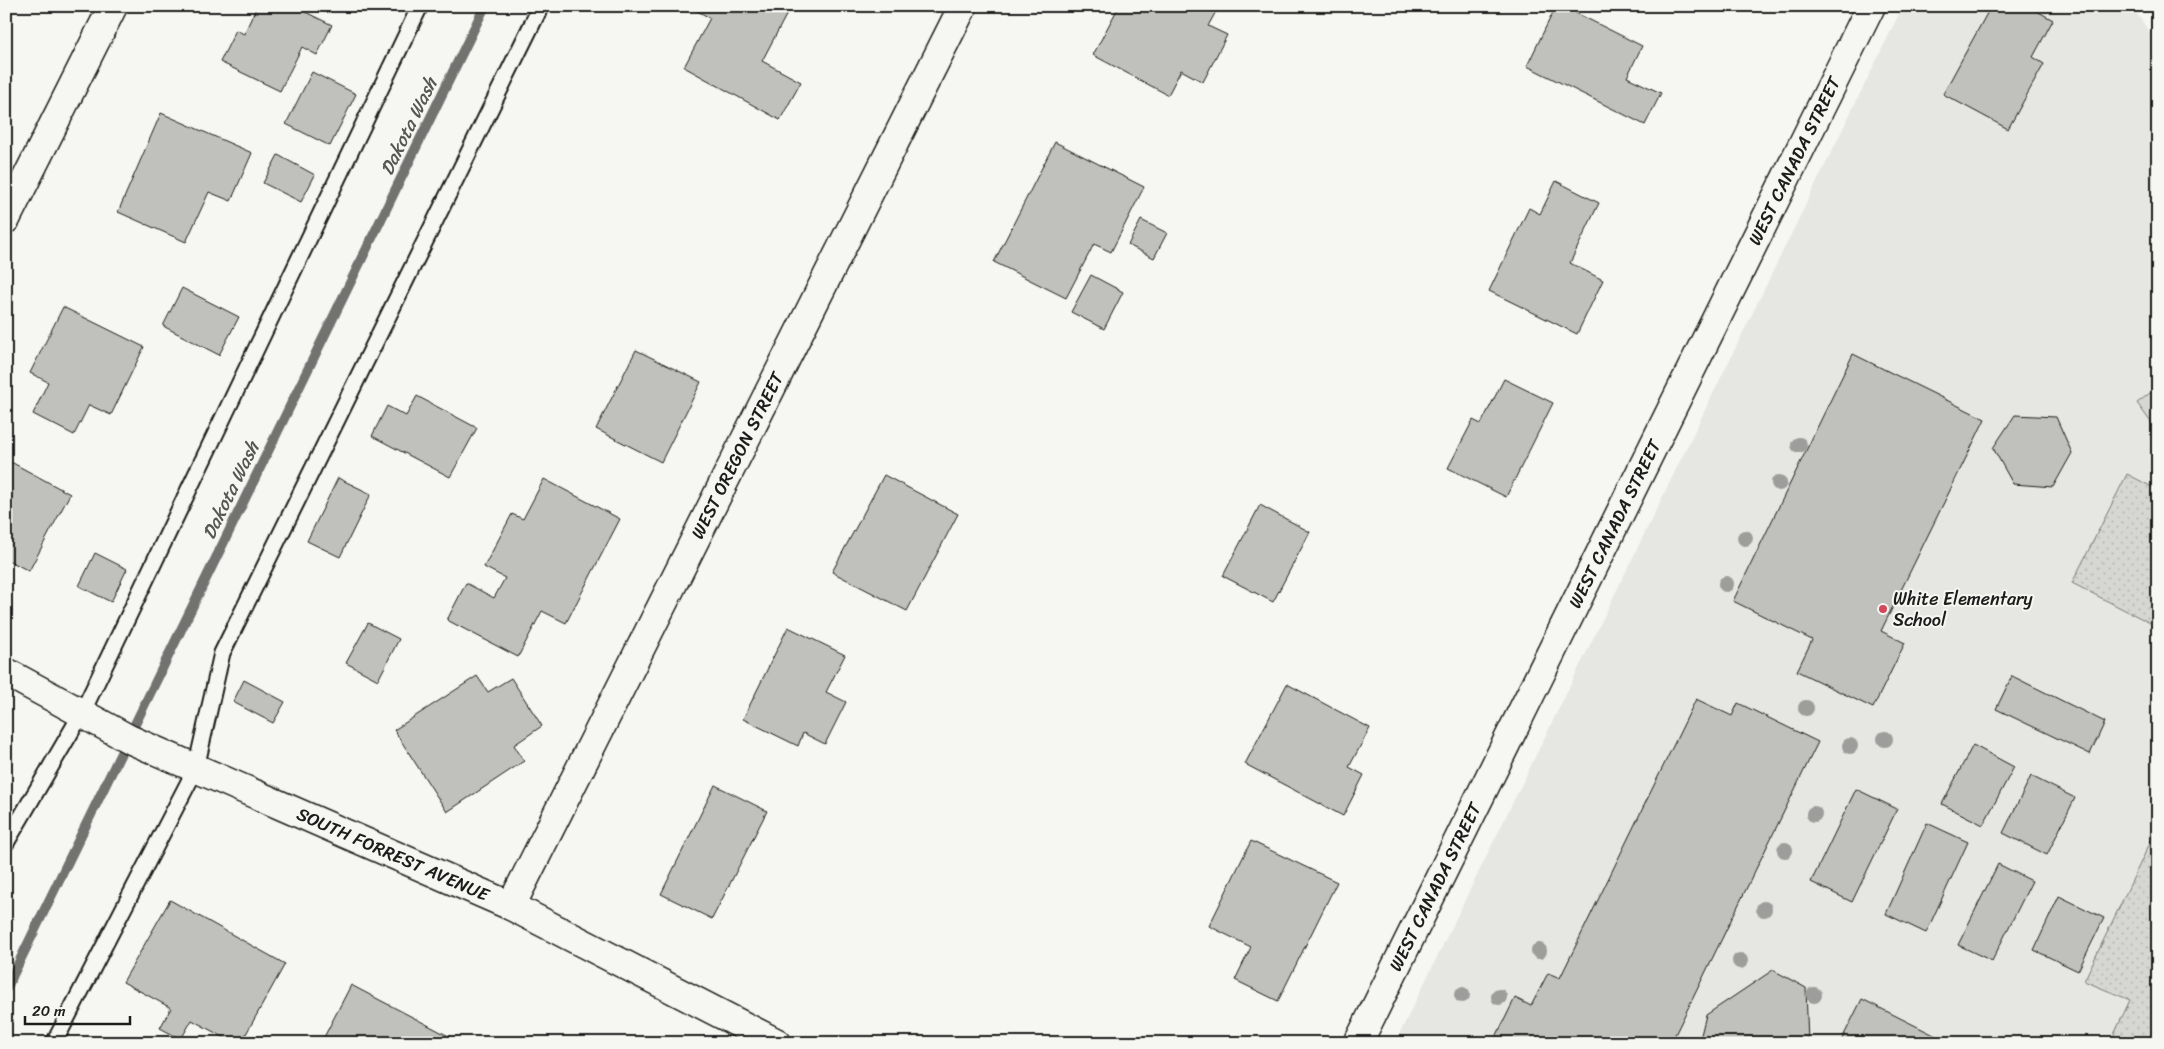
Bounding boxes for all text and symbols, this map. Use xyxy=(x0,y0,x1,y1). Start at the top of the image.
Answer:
water label: Dakota Wash xyxy=(371,70,447,181)
street label: WEST CANADA STREET xyxy=(1739,70,1850,251)
street label: WEST OREGON STREET xyxy=(682,366,793,545)
street label: WEST CANADA STREET xyxy=(1559,433,1671,614)
water label: Dakota Wash xyxy=(193,434,269,545)
place label: White Elementary School xyxy=(1893,583,2033,636)
marker: White Elementary School xyxy=(1877,603,1889,615)
street label: WEST CANADA STREET xyxy=(1380,796,1491,977)
street label: SOUTH FORREST AVENUE xyxy=(291,798,495,911)
scale bar xyxy=(25,994,130,1026)
text: 20 m xyxy=(32,998,66,1024)

